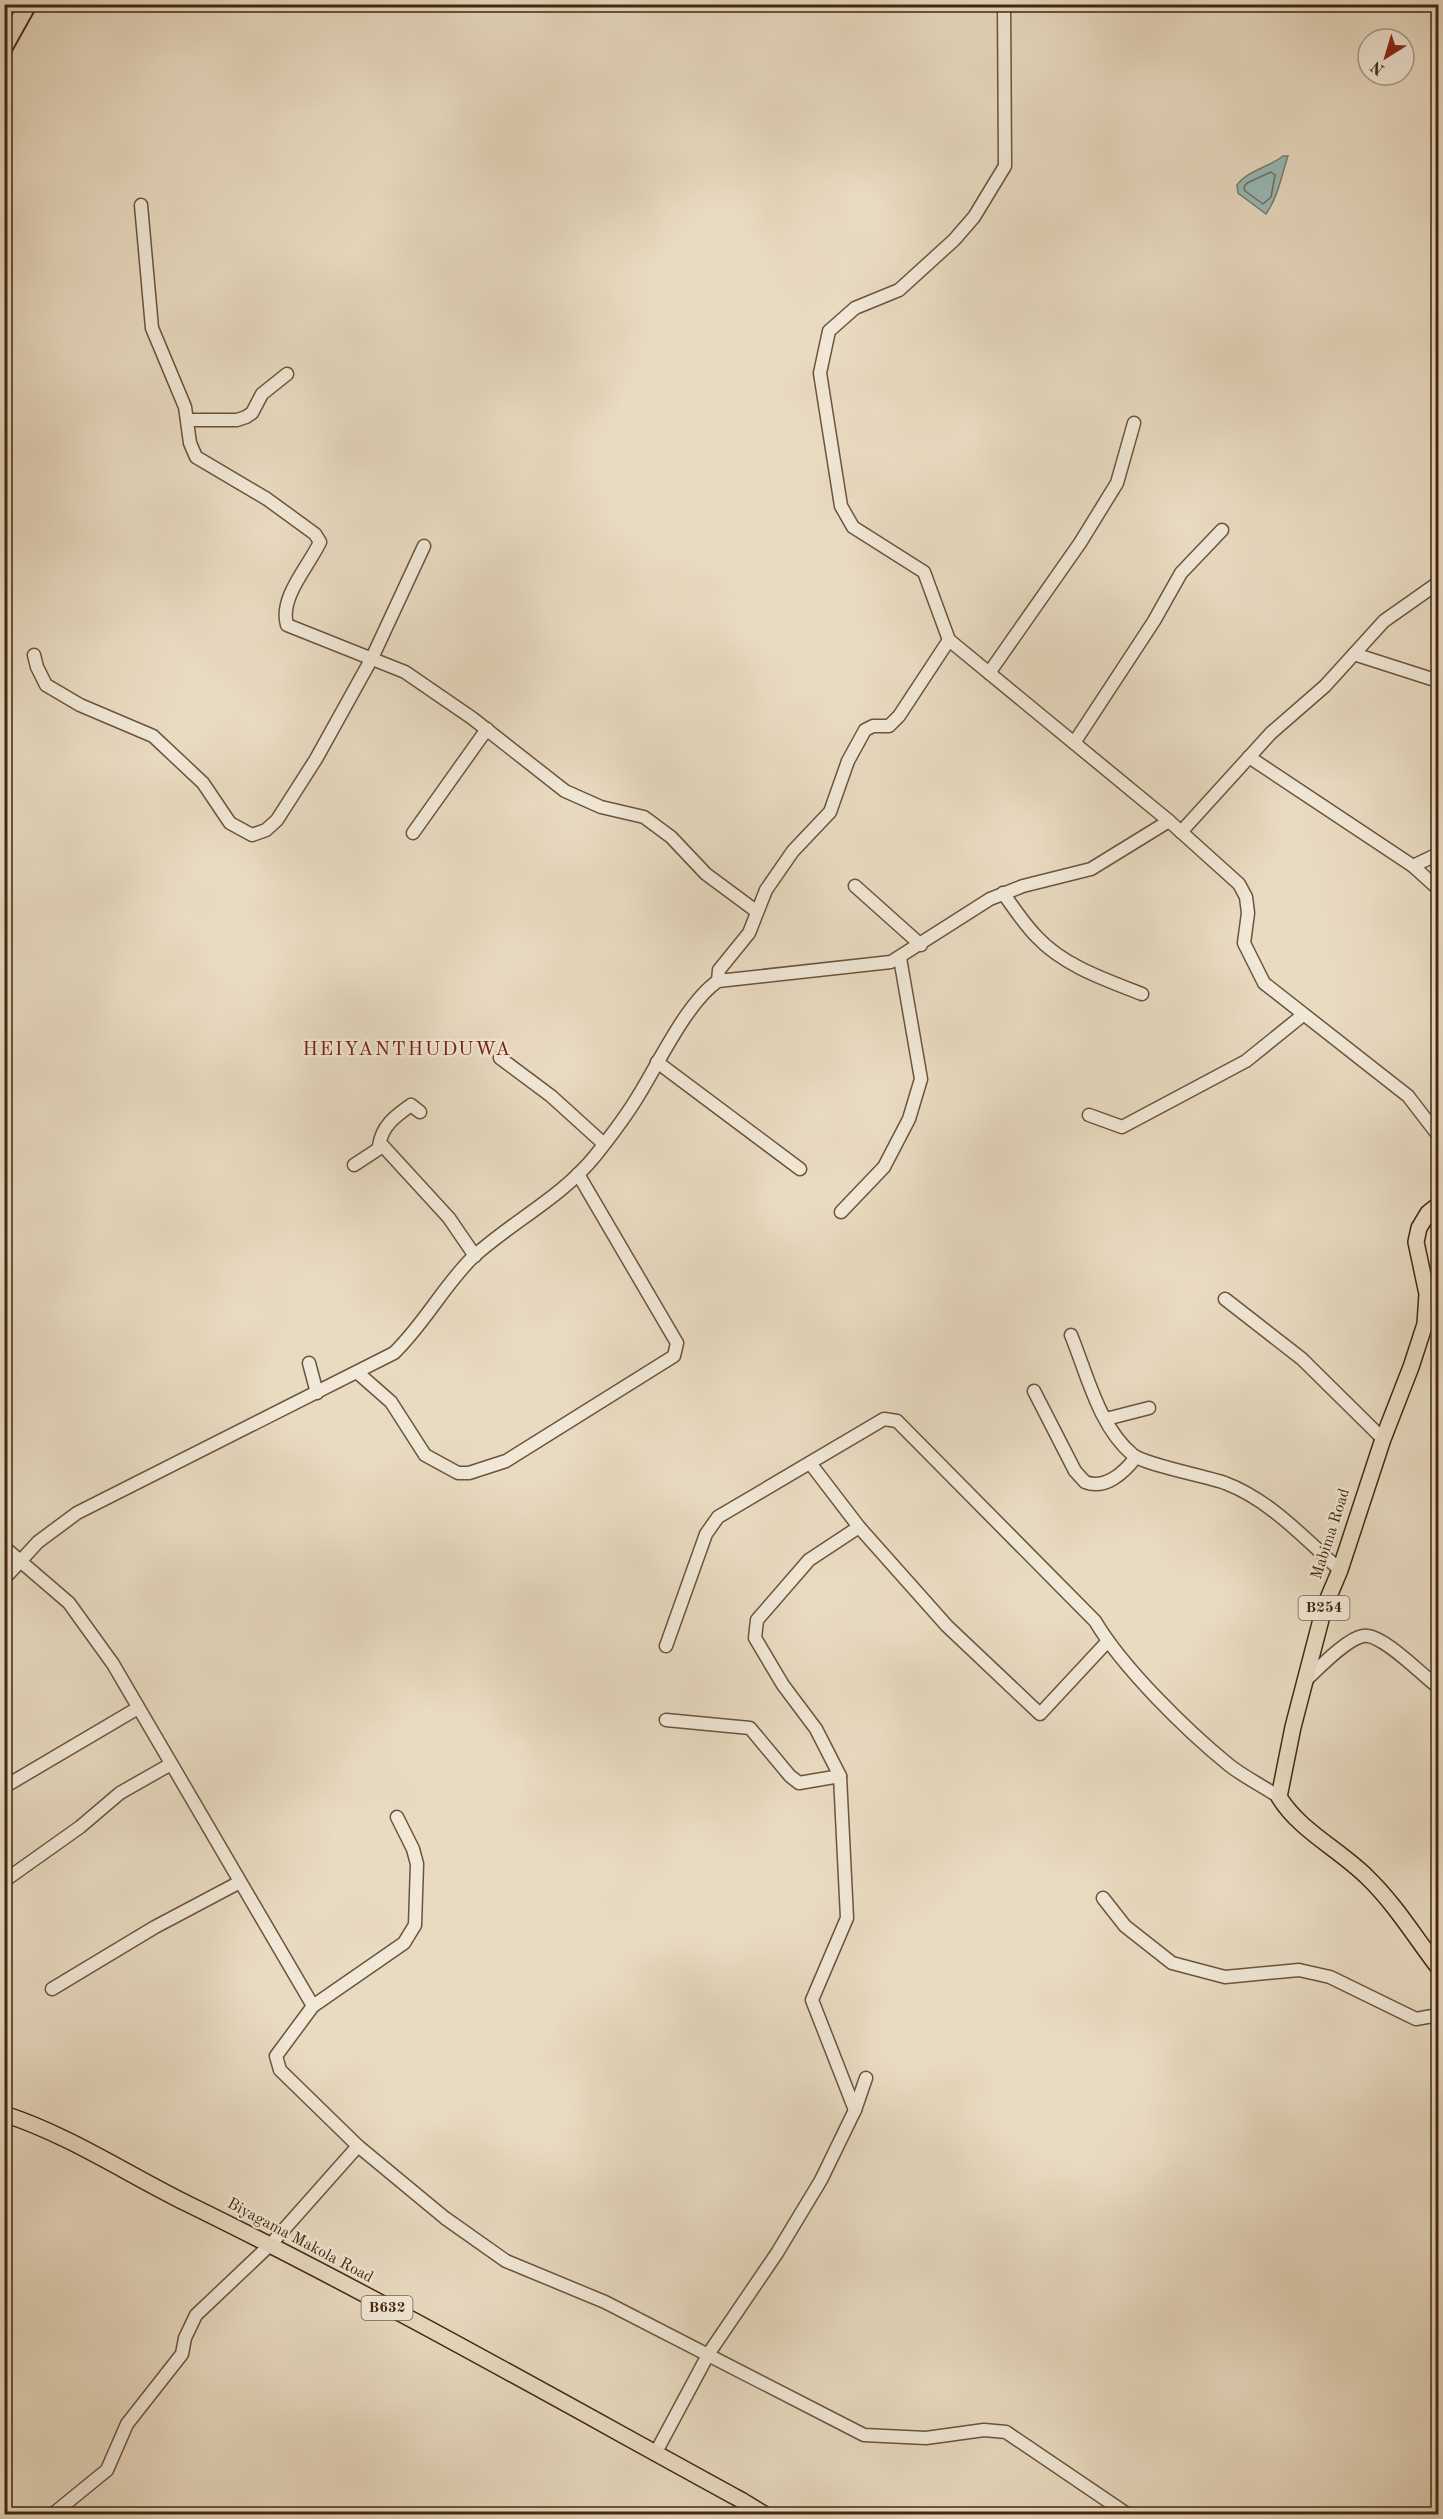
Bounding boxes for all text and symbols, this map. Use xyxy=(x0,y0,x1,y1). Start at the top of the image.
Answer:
north arrow xyxy=(1356,27,1416,87)
text: N xyxy=(1368,57,1388,77)
district label: HEIYANTHUDUWA xyxy=(302,1040,512,1060)
street label: Mabima Road xyxy=(1309,1487,1353,1581)
road number: B254 xyxy=(1298,1596,1350,1620)
street label: Biyagama Makola Road xyxy=(224,2196,376,2286)
road number: B632 xyxy=(362,2296,412,2320)

